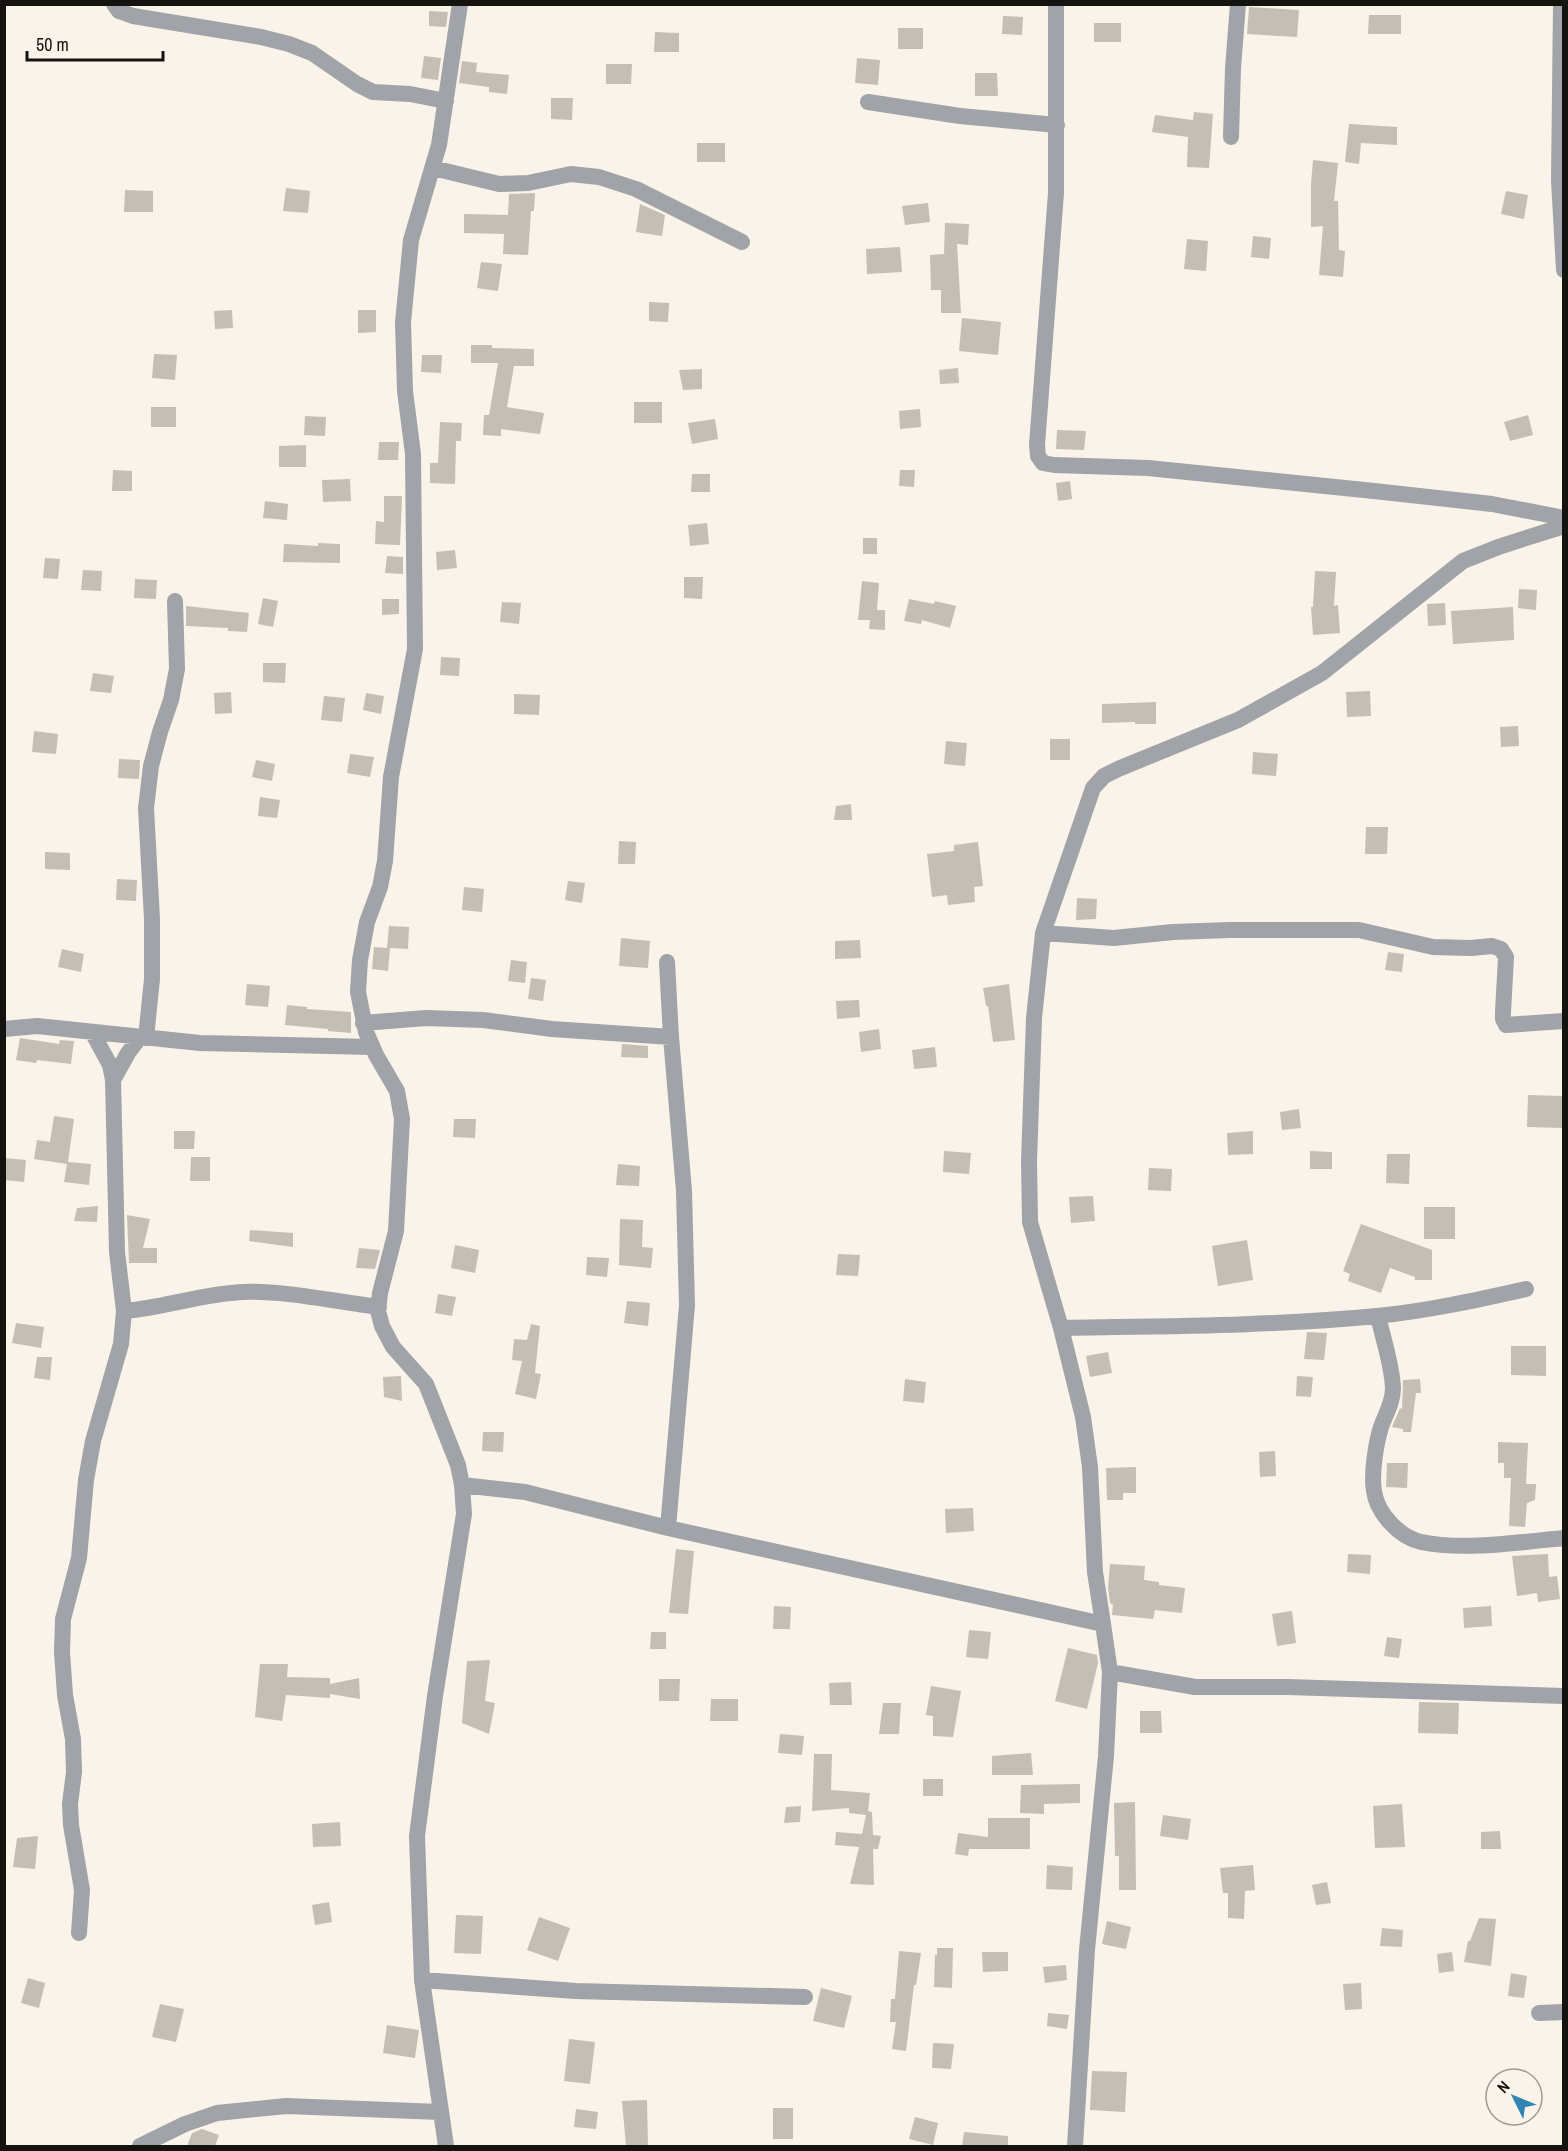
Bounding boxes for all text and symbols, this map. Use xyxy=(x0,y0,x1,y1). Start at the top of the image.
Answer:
scale bar xyxy=(27,24,164,62)
text: 50 m xyxy=(36,32,69,57)
north arrow xyxy=(1484,2067,1544,2127)
text: N xyxy=(1492,2076,1514,2098)

